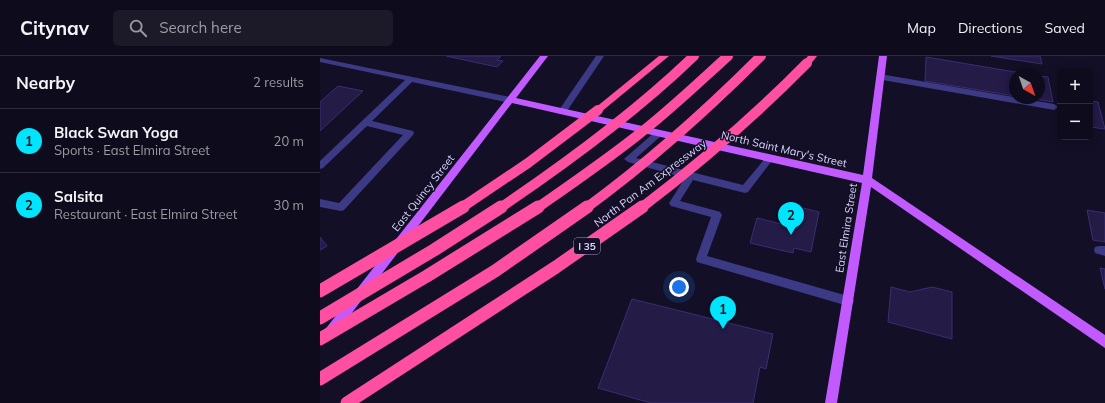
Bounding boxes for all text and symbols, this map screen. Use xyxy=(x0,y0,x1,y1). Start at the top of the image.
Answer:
search box xyxy=(113,10,393,46)
text: Citynav xyxy=(20,16,89,40)
icon: search xyxy=(127,17,149,39)
text: Search here xyxy=(159,18,242,37)
text: Map xyxy=(907,19,936,37)
text: Directions xyxy=(958,19,1023,37)
text: Saved xyxy=(1045,19,1085,37)
north arrow xyxy=(1009,68,1045,104)
map controls xyxy=(1057,68,1093,140)
button: + xyxy=(1057,68,1093,104)
text: Nearby xyxy=(16,72,75,93)
text: 2 results xyxy=(253,74,304,90)
button: − xyxy=(1057,104,1093,140)
text: Black Swan Yoga xyxy=(54,123,178,142)
street label: North Saint Mary's Street xyxy=(720,128,848,170)
text: 1 xyxy=(25,133,33,149)
text: 20 m xyxy=(274,133,304,149)
street label: North Pan Am Expressway xyxy=(591,136,709,230)
text: Sports · East Elmira Street xyxy=(54,142,210,158)
street label: East Quincy Street xyxy=(389,152,457,234)
street label: East Elmira Street xyxy=(832,182,860,274)
text: Salsita xyxy=(54,187,103,206)
text: 2 xyxy=(25,197,33,213)
text: 30 m xyxy=(274,197,304,213)
pin: 2 xyxy=(778,202,804,235)
text: Restaurant · East Elmira Street xyxy=(54,206,237,222)
road number: I 35 xyxy=(574,238,600,254)
your location xyxy=(669,277,689,297)
pin: 1 xyxy=(710,296,736,329)

